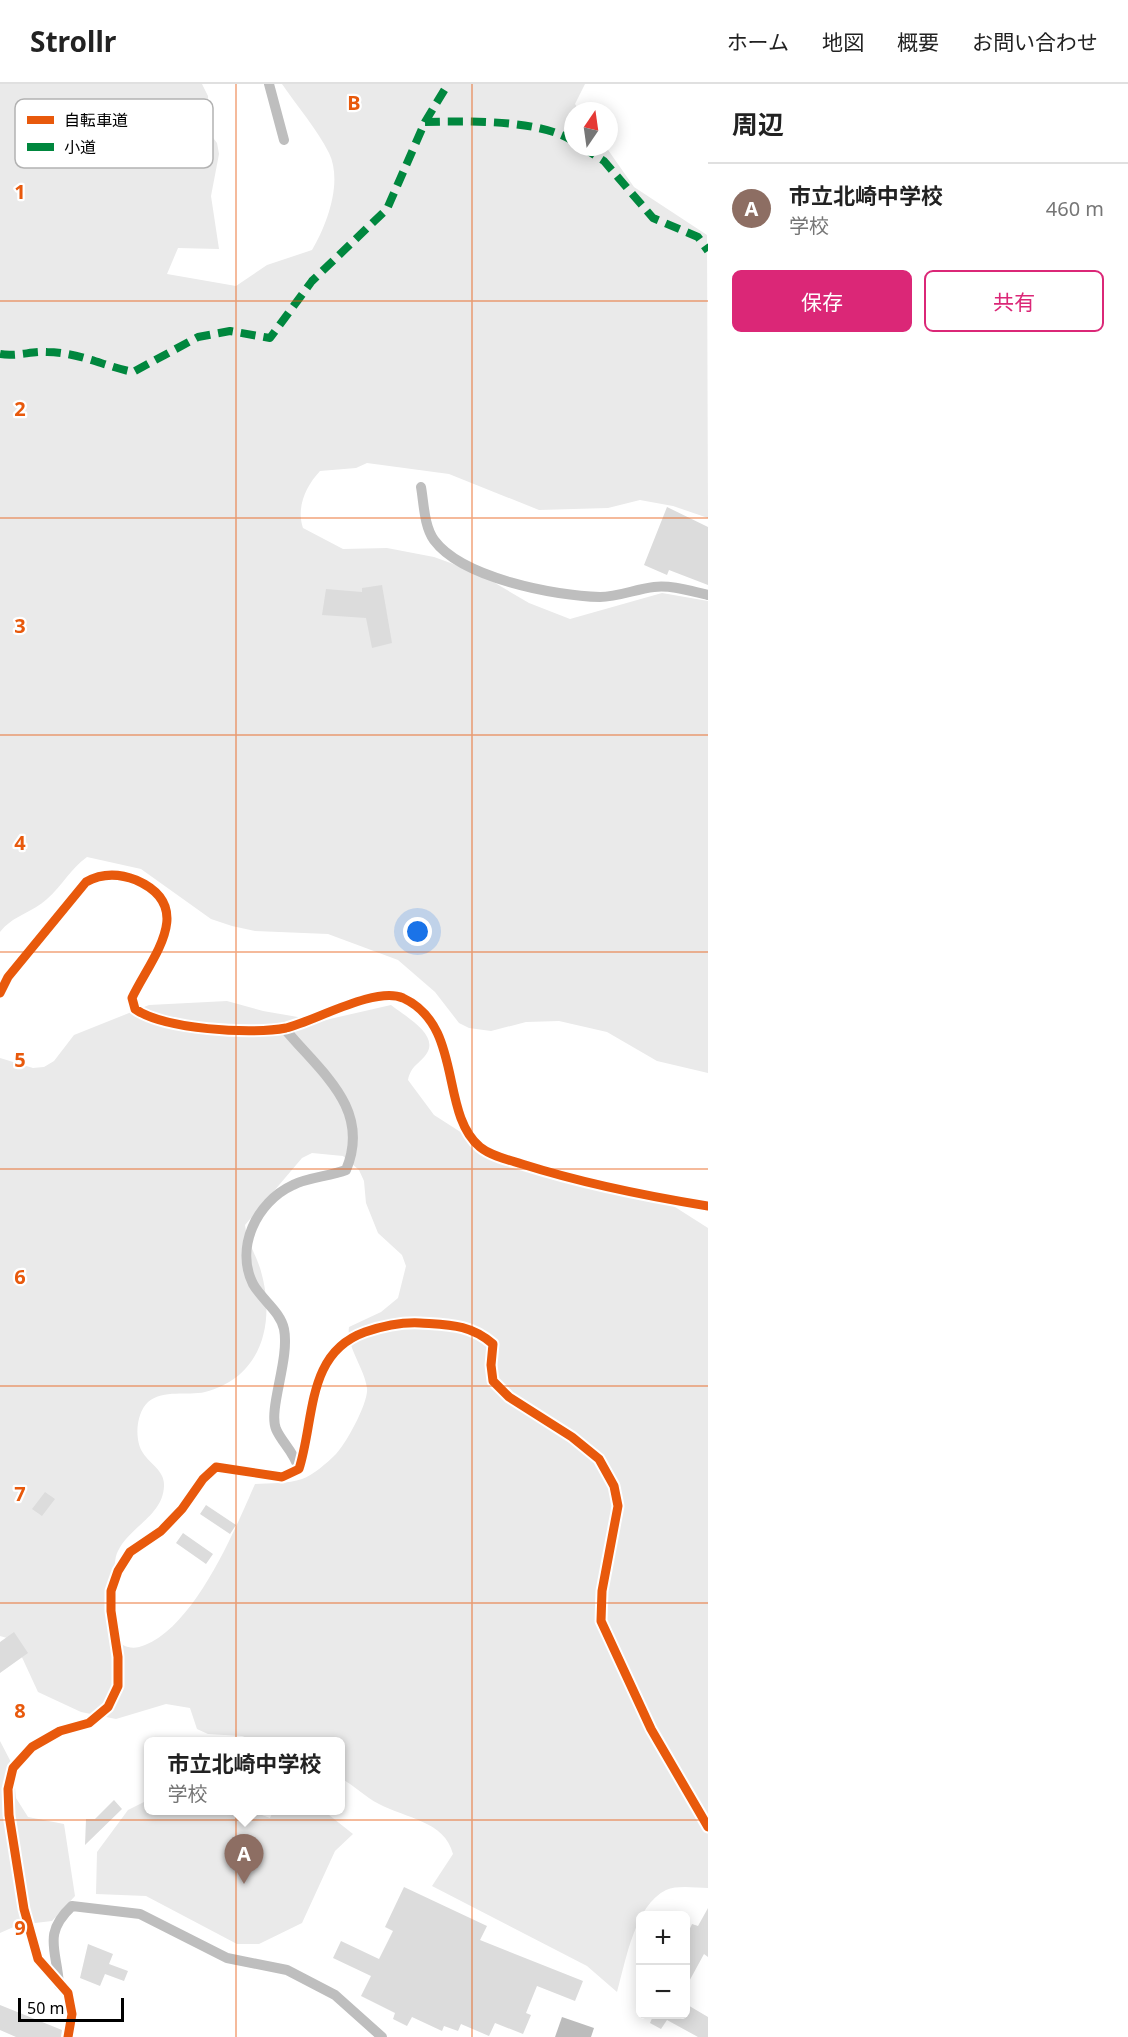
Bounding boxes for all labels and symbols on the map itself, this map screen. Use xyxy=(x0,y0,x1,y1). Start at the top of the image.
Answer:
text: B xyxy=(347,89,361,116)
legend xyxy=(15,99,213,168)
north arrow xyxy=(564,102,618,156)
text: 自転車道 xyxy=(64,109,128,131)
text: 小道 xyxy=(64,136,96,158)
text: 1 xyxy=(14,178,26,205)
text: 2 xyxy=(14,395,26,422)
text: 3 xyxy=(14,612,26,639)
text: 4 xyxy=(14,829,26,856)
your location xyxy=(403,917,432,946)
text: 5 xyxy=(14,1046,26,1073)
text: 6 xyxy=(14,1263,26,1290)
text: 7 xyxy=(14,1480,26,1507)
text: 8 xyxy=(14,1697,26,1724)
pin: A xyxy=(224,1834,264,1884)
text: 9 xyxy=(14,1914,26,1941)
scale bar xyxy=(18,1995,124,2022)

